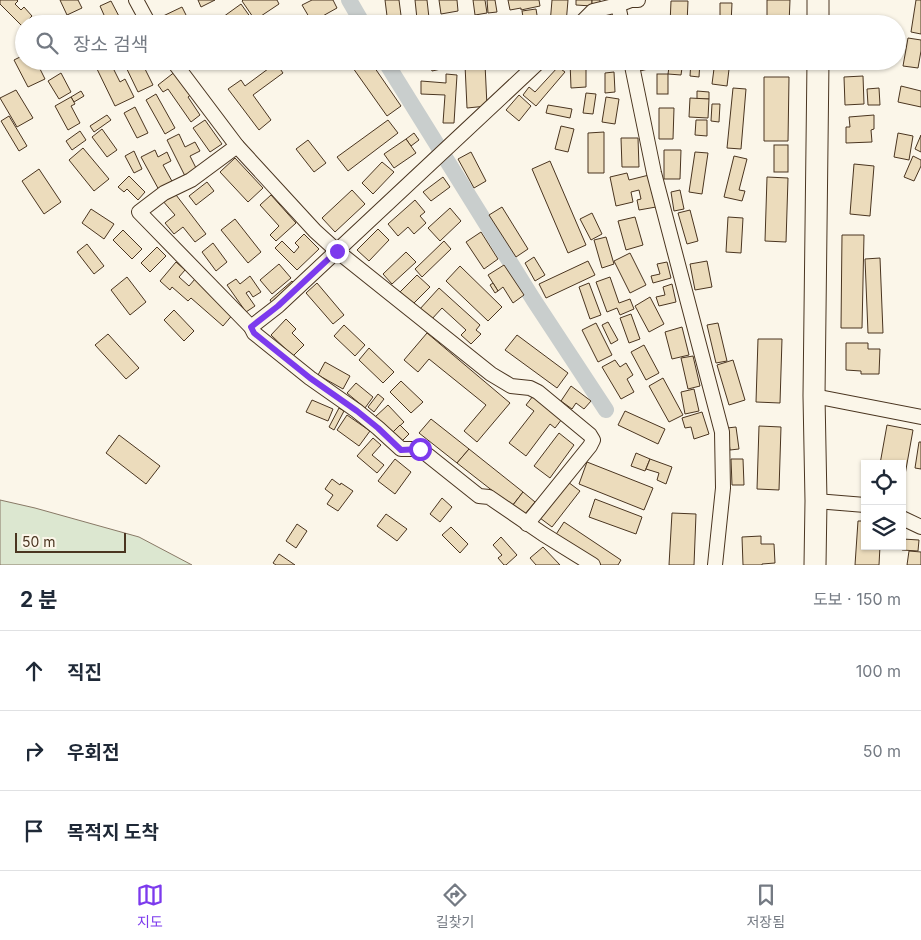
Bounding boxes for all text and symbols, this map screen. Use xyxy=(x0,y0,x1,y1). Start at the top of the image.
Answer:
search box xyxy=(15,15,906,70)
icon: search xyxy=(33,29,61,57)
text: 장소 검색 xyxy=(73,33,148,56)
route end xyxy=(326,240,349,263)
route start xyxy=(409,438,432,461)
map controls xyxy=(861,460,906,550)
button: locate xyxy=(861,460,906,505)
button: layers xyxy=(861,505,906,550)
scale bar xyxy=(15,530,126,553)
text: 50 m xyxy=(22,533,56,550)
text: 2 분 xyxy=(20,587,58,612)
text: 도보 · 150 m xyxy=(813,589,901,609)
icon: ahead xyxy=(20,657,48,685)
text: 직진 xyxy=(67,661,102,684)
text: 100 m xyxy=(856,661,901,681)
icon: right xyxy=(20,737,48,765)
text: 우회전 xyxy=(67,741,119,764)
text: 50 m xyxy=(863,741,901,761)
icon: arrive xyxy=(20,817,48,845)
text: 목적지 도착 xyxy=(67,821,159,844)
tab: 지도 xyxy=(136,881,164,931)
tab: 길찾기 xyxy=(436,881,475,931)
tab: 저장됨 xyxy=(746,881,785,931)

